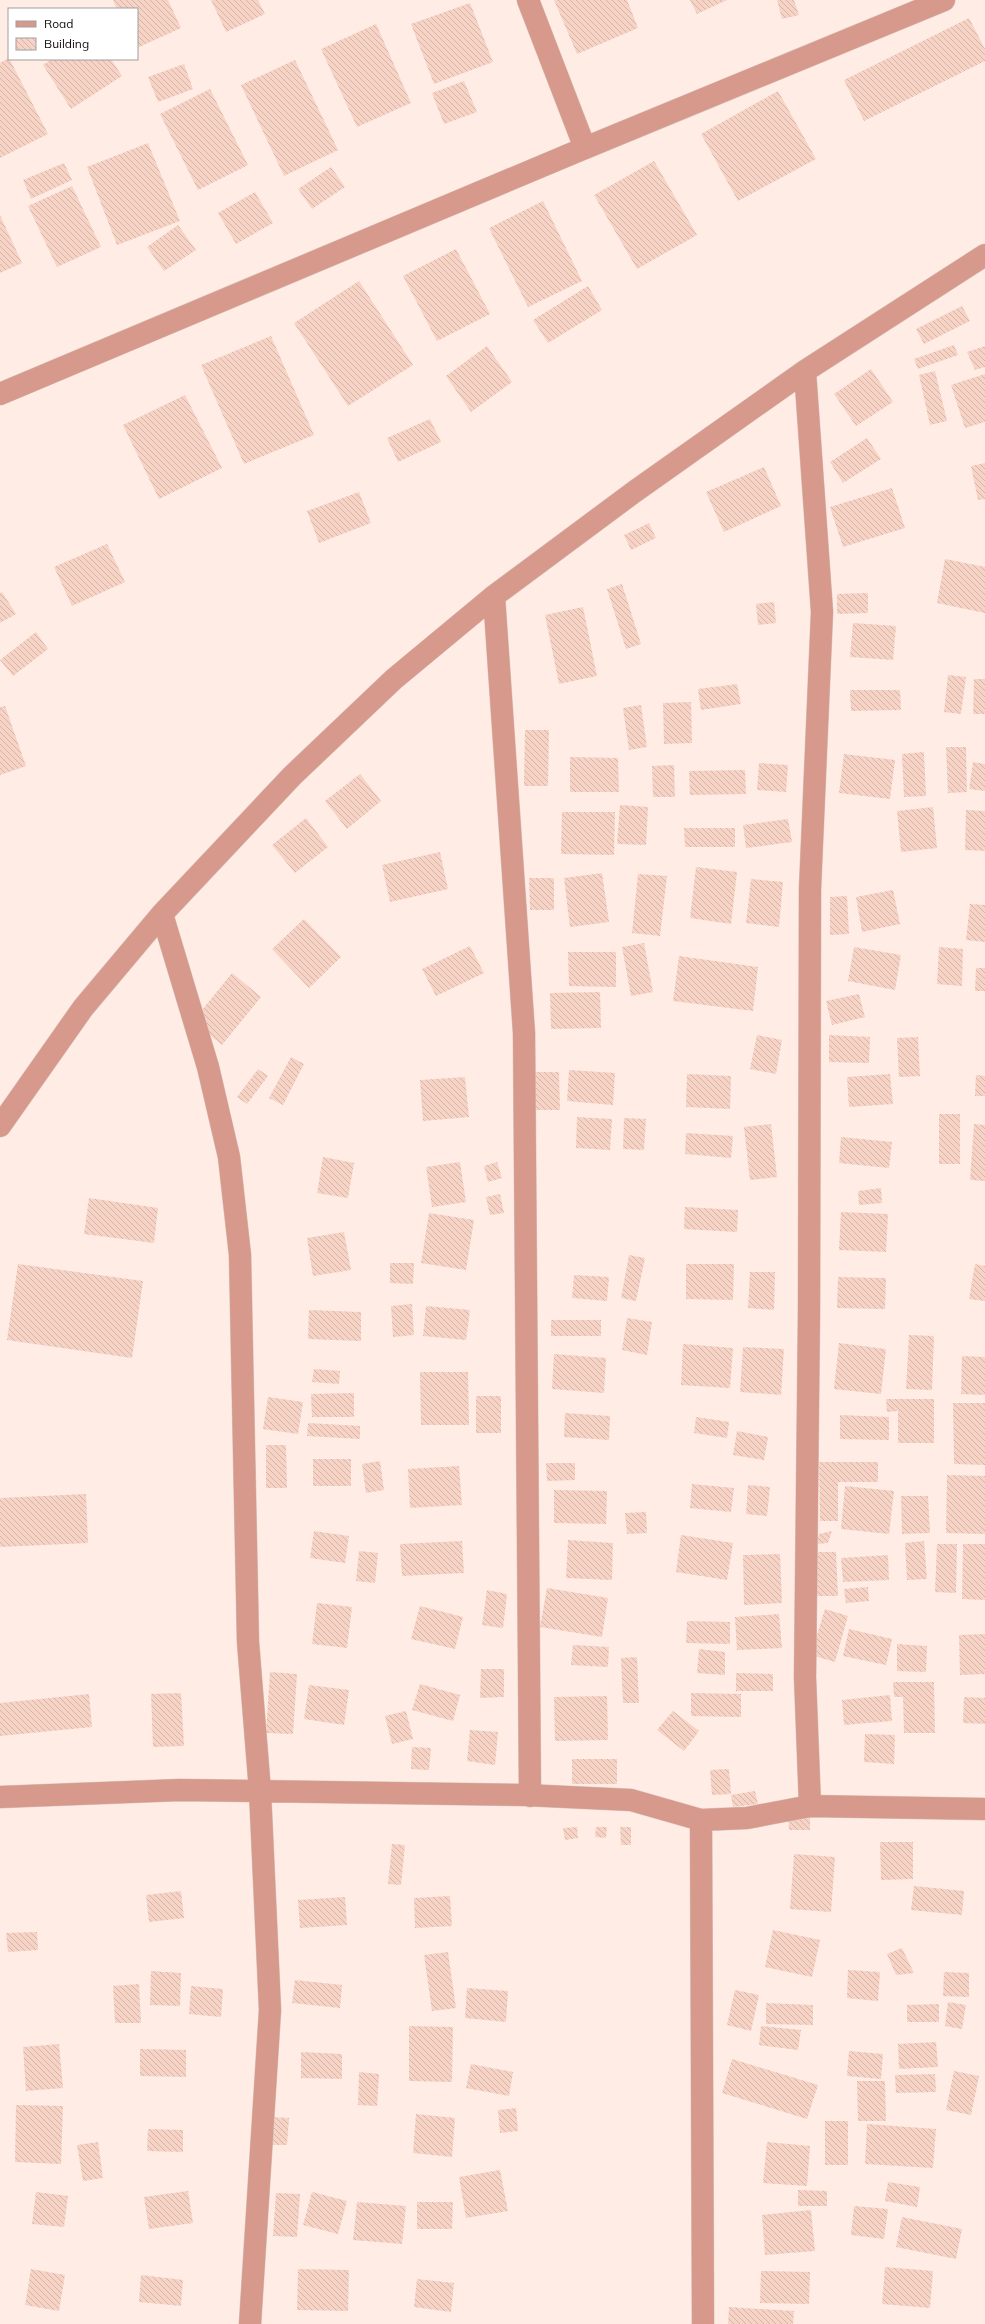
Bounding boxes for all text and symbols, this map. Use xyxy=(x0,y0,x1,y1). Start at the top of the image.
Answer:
legend xyxy=(8,8,138,60)
text: Road xyxy=(44,16,73,31)
text: Building xyxy=(44,36,89,51)

